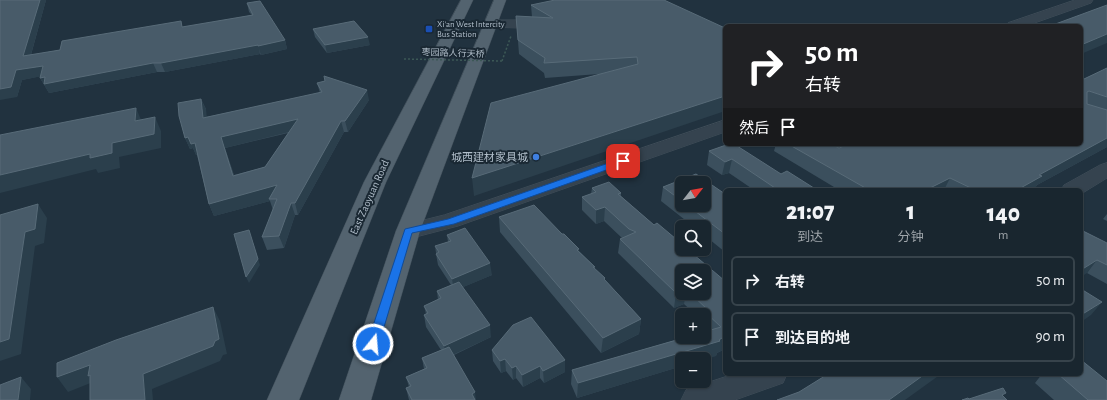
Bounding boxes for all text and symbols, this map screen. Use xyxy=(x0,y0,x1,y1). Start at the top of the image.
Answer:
place label: Xi'an West Intercity Bus Station xyxy=(437,20,505,39)
marker: Xi'an West Intercity Bus Station xyxy=(424,24,434,34)
text: 50 m xyxy=(805,39,859,67)
icon: right xyxy=(739,40,791,92)
street label: 枣园路人行天桥 xyxy=(421,47,486,59)
text: 右转 xyxy=(805,77,841,95)
icon: arrive xyxy=(777,116,799,138)
text: 然后 xyxy=(739,121,769,136)
pin xyxy=(606,144,640,178)
icon: arrive xyxy=(612,150,634,172)
place label: 城西建材家具城 xyxy=(451,151,528,163)
marker: 城西建材家具城 xyxy=(531,152,541,162)
street label: East Zaoyuan Road xyxy=(348,158,391,236)
north arrow xyxy=(675,176,711,212)
map controls xyxy=(675,176,711,388)
text: 21:07 xyxy=(786,200,835,224)
text: 1 xyxy=(906,200,915,224)
text: 140 xyxy=(986,202,1020,226)
button: search xyxy=(675,220,711,256)
text: m xyxy=(998,229,1008,242)
text: 到达 xyxy=(797,231,823,244)
text: 分钟 xyxy=(898,231,924,244)
button: layers xyxy=(675,264,711,300)
icon: right xyxy=(741,270,763,292)
text: 50 m xyxy=(1036,273,1065,288)
text: 右转 xyxy=(775,275,805,290)
button: + xyxy=(675,308,711,344)
position arrow xyxy=(352,323,394,365)
icon: arrive xyxy=(741,326,763,348)
text: 90 m xyxy=(1036,329,1065,344)
text: 到达目的地 xyxy=(775,331,850,346)
button: − xyxy=(675,352,711,388)

